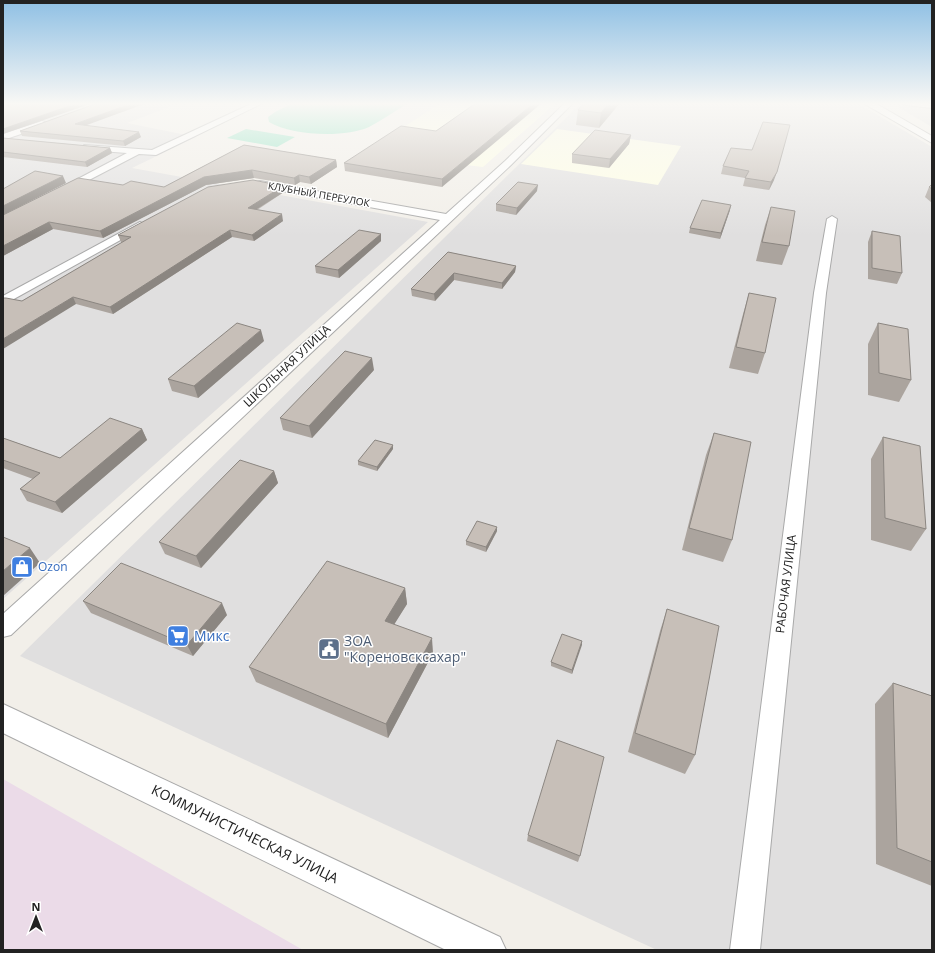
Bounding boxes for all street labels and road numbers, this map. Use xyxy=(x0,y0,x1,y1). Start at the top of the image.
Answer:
street label: КЛУБНЫЙ ПЕРЕУЛОК xyxy=(267,178,372,210)
street label: ШКОЛЬНАЯ УЛИЦА xyxy=(239,320,334,411)
street label: РАБОЧАЯ УЛИЦА xyxy=(771,533,800,634)
street label: КОММУНИСТИЧЕСКАЯ УЛИЦА xyxy=(149,780,342,887)

